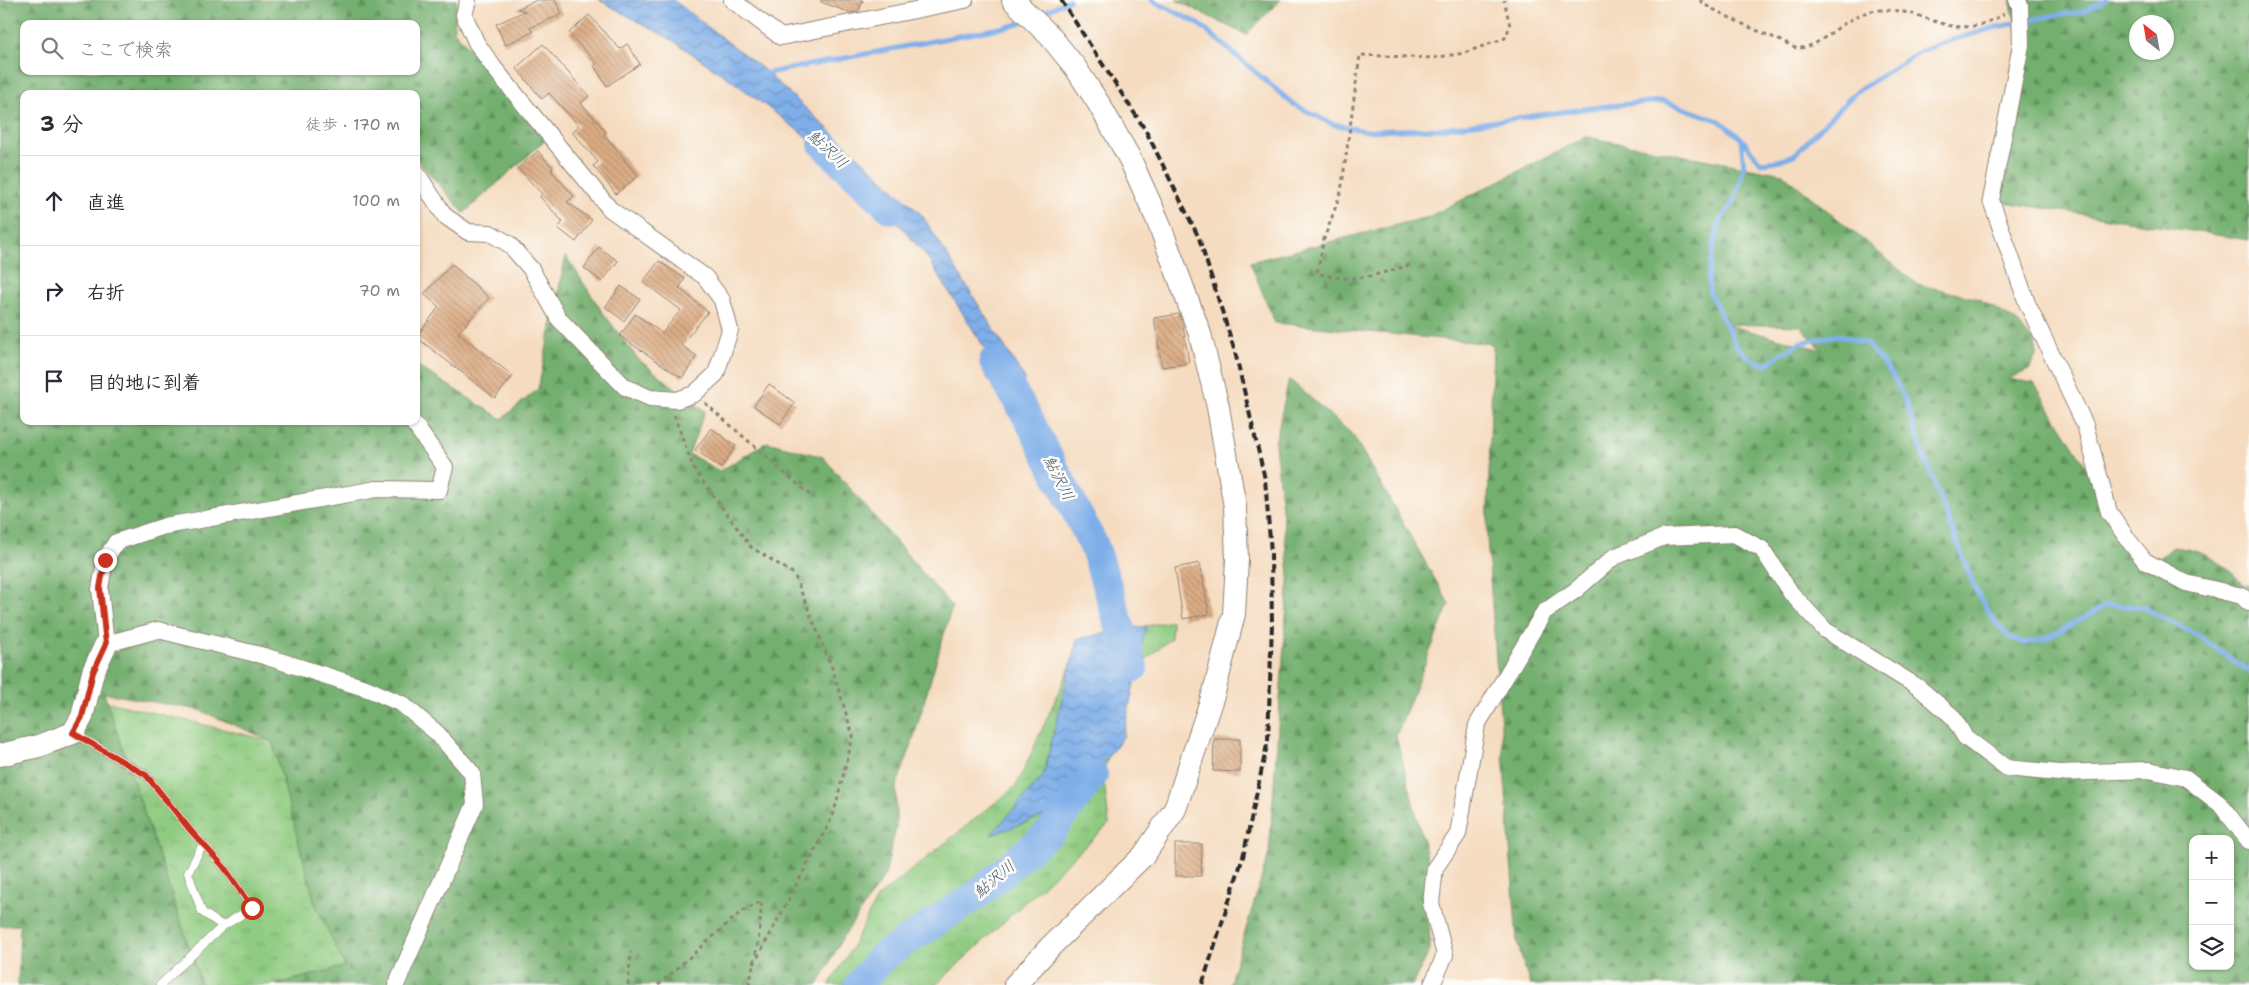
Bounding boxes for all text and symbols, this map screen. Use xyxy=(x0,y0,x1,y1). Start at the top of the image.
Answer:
north arrow xyxy=(2129,15,2174,60)
search box xyxy=(20,20,420,75)
icon: search xyxy=(38,34,66,62)
text: ここで検索 xyxy=(78,37,173,62)
text: 3 分 xyxy=(40,110,83,138)
text: 徒歩 · 170 m xyxy=(305,114,400,135)
water label: 鮎沢川 xyxy=(803,125,853,173)
icon: ahead xyxy=(40,187,68,215)
text: 直進 xyxy=(87,190,125,215)
text: 100 m xyxy=(352,190,400,211)
icon: right xyxy=(40,277,68,305)
text: 右折 xyxy=(87,280,125,305)
text: 70 m xyxy=(359,280,400,301)
icon: arrive xyxy=(40,367,68,395)
text: 目的地に到着 xyxy=(87,370,201,395)
water label: 鮎沢川 xyxy=(1039,452,1079,504)
route end xyxy=(94,549,117,572)
map controls xyxy=(2189,835,2234,970)
button: + xyxy=(2189,835,2234,880)
water label: 鮎沢川 xyxy=(969,856,1019,902)
button: − xyxy=(2189,880,2234,925)
route start xyxy=(241,897,264,920)
button: layers xyxy=(2189,925,2234,970)

